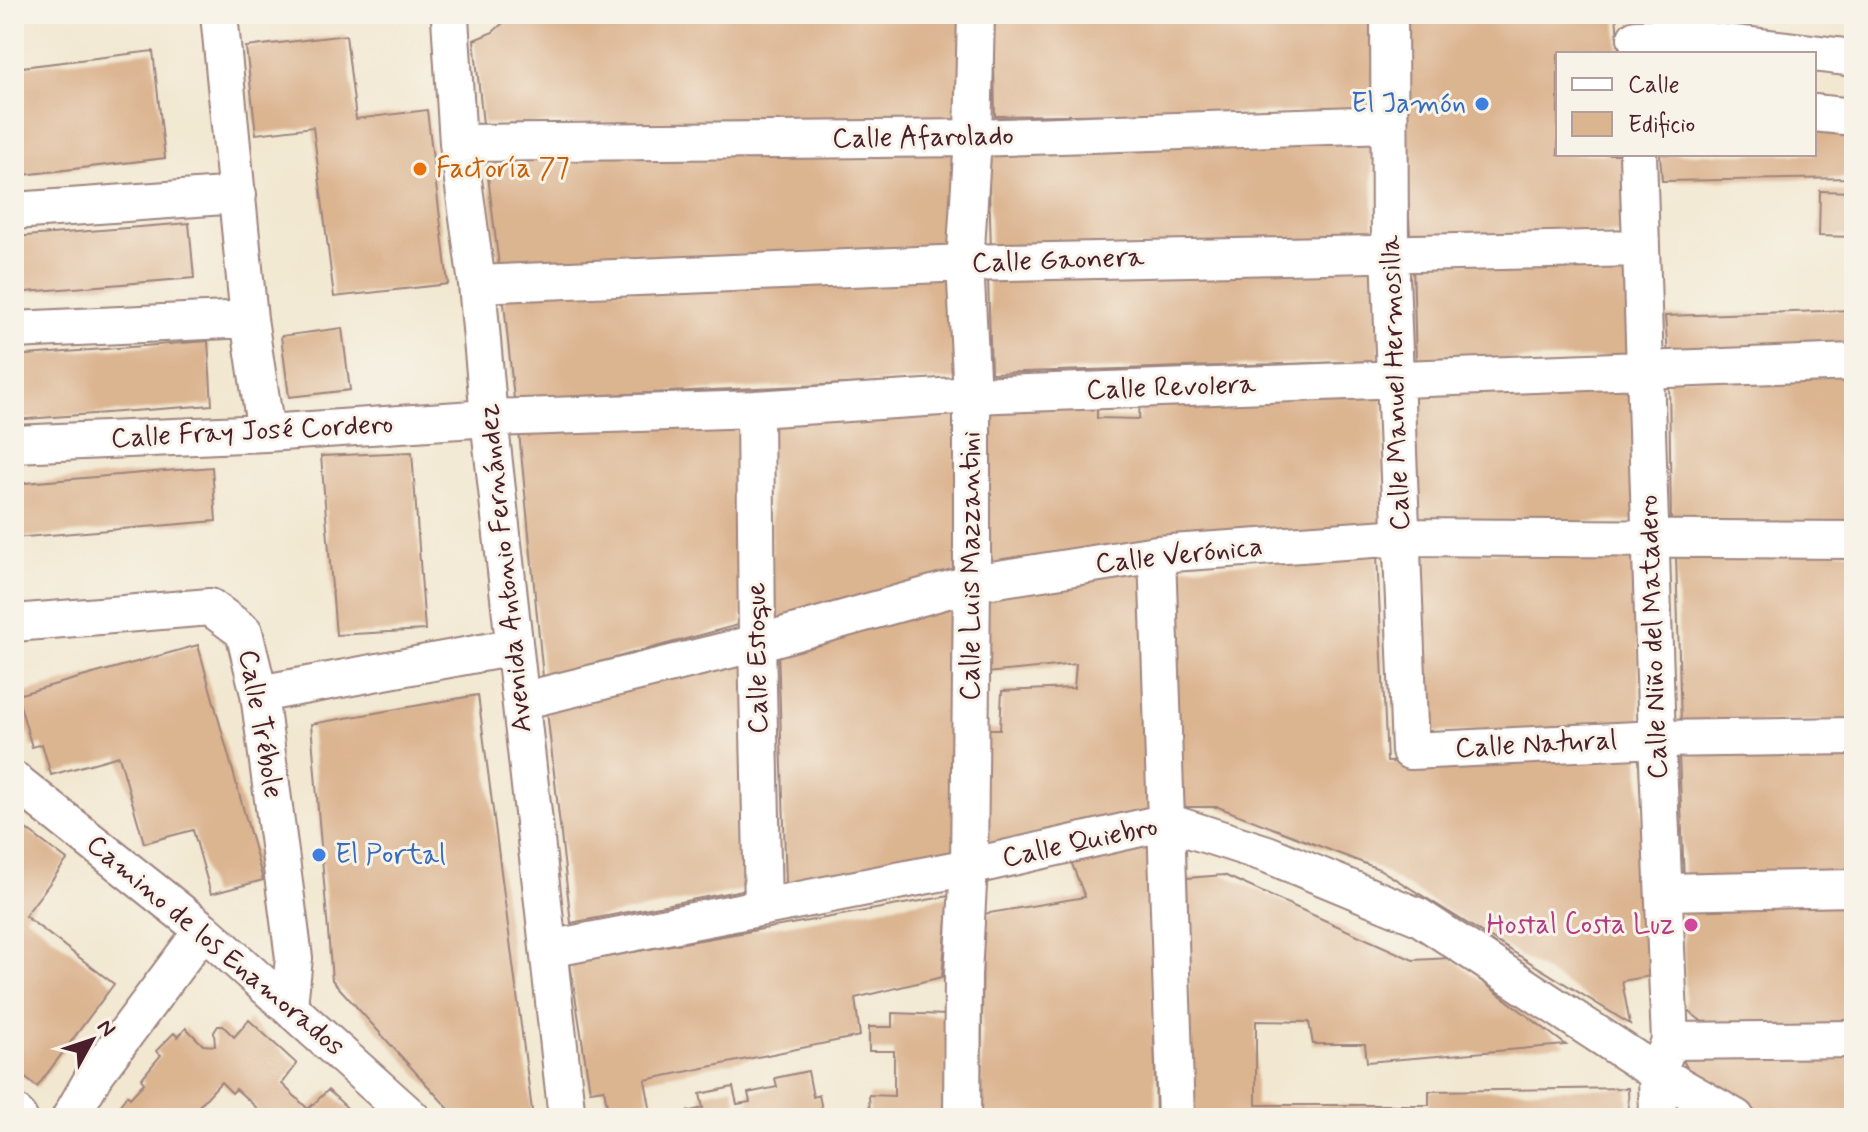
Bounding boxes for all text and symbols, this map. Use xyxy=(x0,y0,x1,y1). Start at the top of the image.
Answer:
legend xyxy=(1556,52,1816,156)
text: Calle xyxy=(1628,70,1680,101)
place label: El Jamón xyxy=(1351,86,1466,123)
marker: El Jamón xyxy=(1473,95,1491,113)
text: Edificio xyxy=(1628,110,1695,141)
street label: Calle Afarolado xyxy=(832,118,1014,158)
place label: Factoría 77 xyxy=(436,151,570,188)
marker: Factoría 77 xyxy=(411,160,429,178)
street label: Calle Manuel Hermosilla xyxy=(1372,234,1420,531)
street label: Calle Gaonera xyxy=(971,239,1145,282)
street label: Calle Revolera xyxy=(1086,367,1257,409)
street label: Avenida Antonio Fernández xyxy=(470,402,542,734)
street label: Calle Fray José Cordero xyxy=(110,406,394,458)
street label: Calle Luis Mazzantini xyxy=(953,431,990,701)
street label: Calle Niño del Matadero xyxy=(1631,494,1677,780)
street label: Calle Verónica xyxy=(1094,529,1264,583)
street label: Calle Estoque xyxy=(738,582,778,734)
street label: Calle Trébole xyxy=(229,647,291,801)
street label: Calle Natural xyxy=(1454,722,1618,768)
street label: Calle Quiebro xyxy=(999,808,1161,878)
street label: Camino de los Enamorados xyxy=(78,827,352,1065)
place label: El Portal xyxy=(335,837,446,874)
marker: El Portal xyxy=(310,846,328,864)
place label: Hostal Costa Luz xyxy=(1486,907,1675,944)
marker: Hostal Costa Luz xyxy=(1682,916,1700,934)
north arrow xyxy=(52,1000,132,1080)
text: N xyxy=(90,1014,121,1043)

